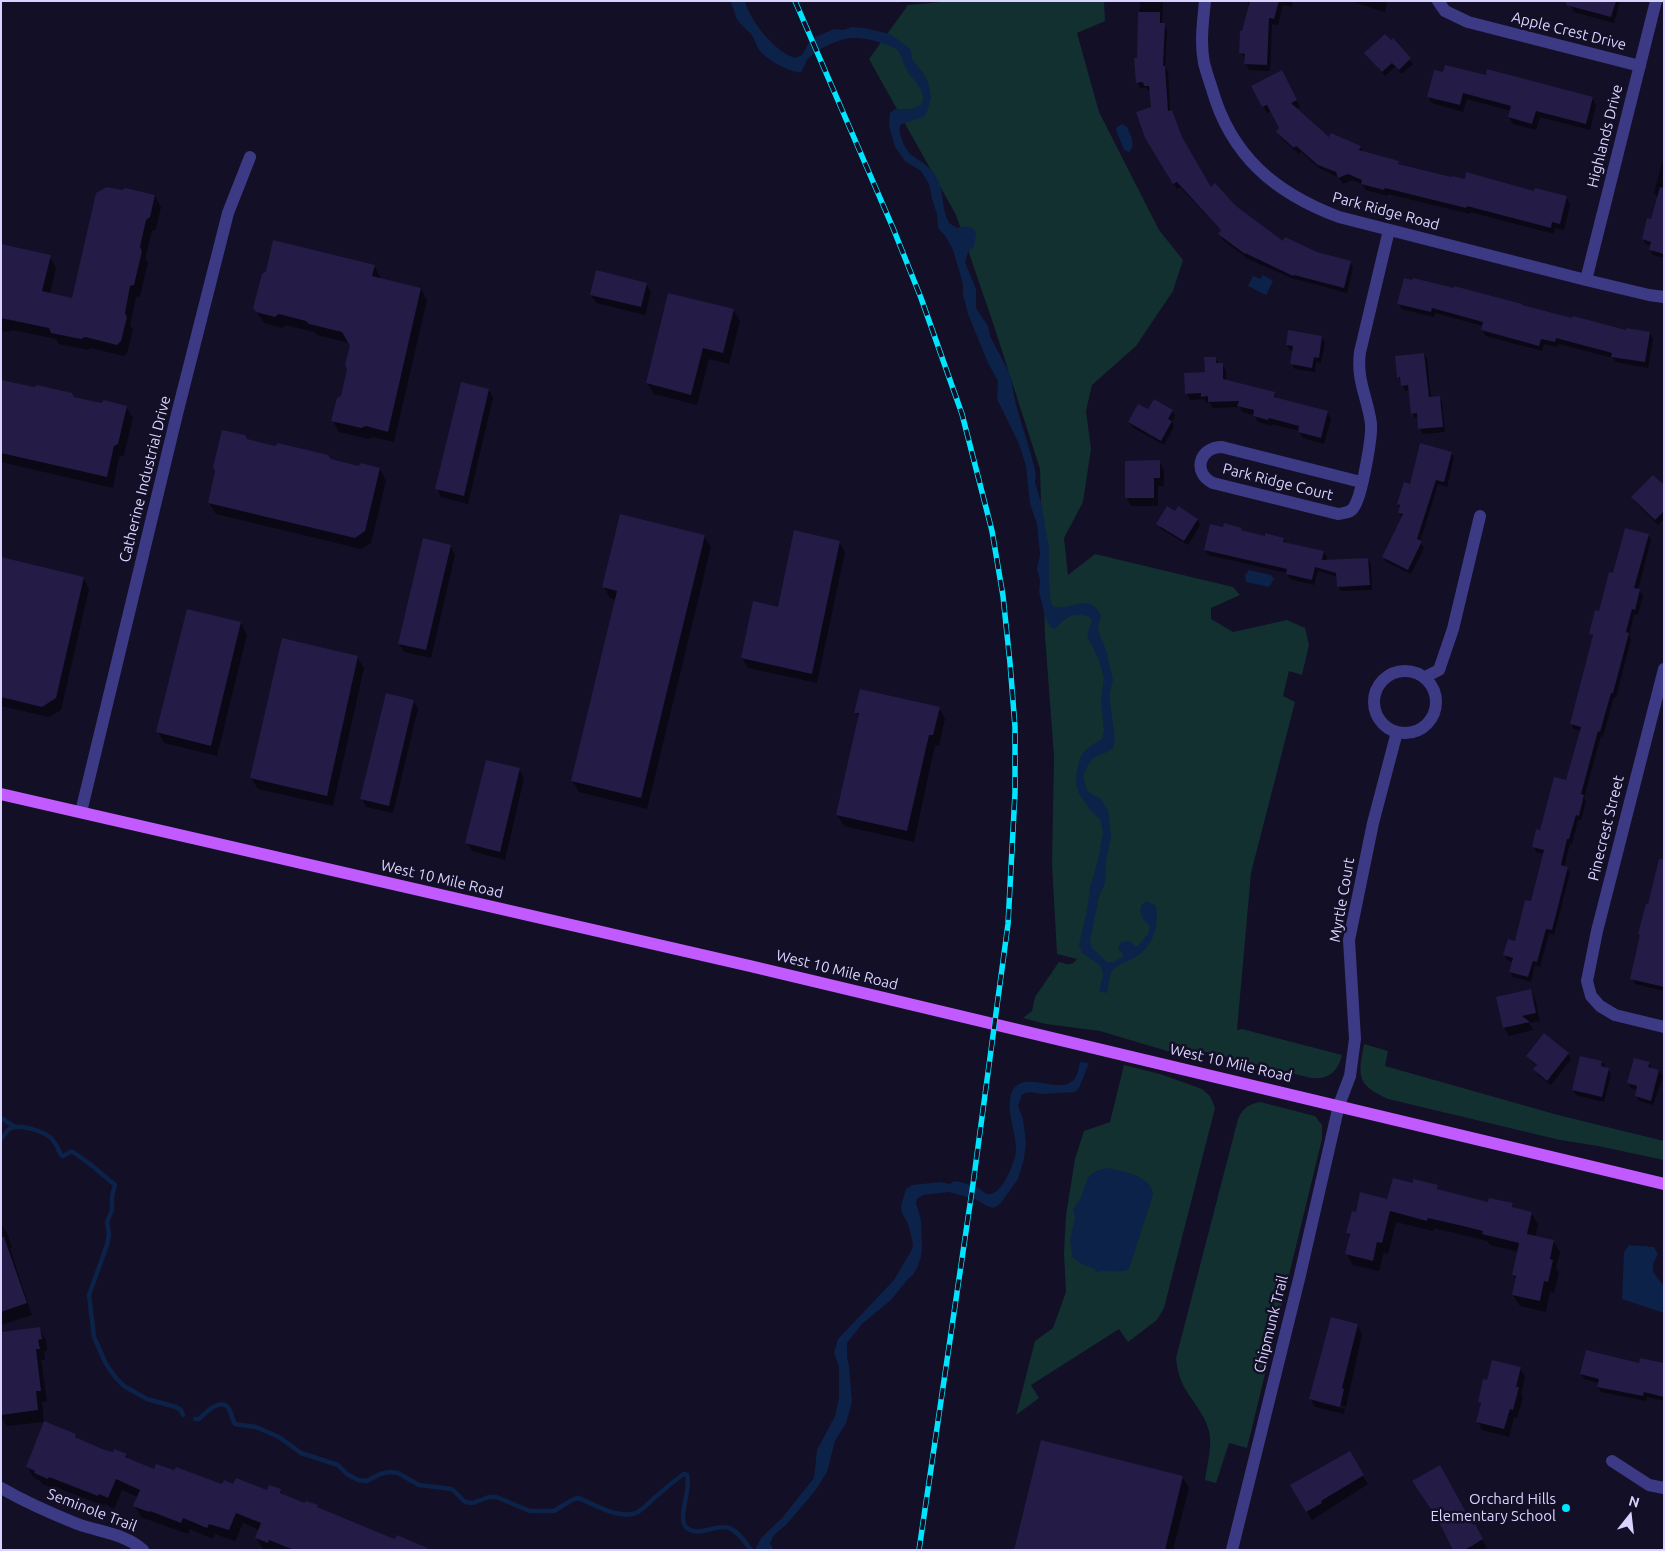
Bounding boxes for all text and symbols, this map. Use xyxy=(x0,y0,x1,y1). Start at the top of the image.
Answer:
street label: Apple Crest Drive xyxy=(1510,8,1628,54)
street label: Highlands Drive xyxy=(1583,83,1627,189)
street label: Park Ridge Road xyxy=(1331,188,1441,234)
street label: Catherine Industrial Drive xyxy=(116,394,174,564)
street label: Park Ridge Court xyxy=(1221,460,1335,504)
street label: Pinecrest Street xyxy=(1584,773,1628,883)
street label: West 10 Mile Road xyxy=(379,856,505,902)
street label: Myrtle Court xyxy=(1326,856,1358,944)
street label: West 10 Mile Road xyxy=(774,946,900,994)
street label: West 10 Mile Road xyxy=(1168,1040,1294,1086)
street label: Chipmunk Trail xyxy=(1250,1273,1292,1375)
street label: Seminole Trail xyxy=(45,1485,139,1535)
place label: Orchard Hills Elementary School xyxy=(1430,1490,1556,1525)
north arrow xyxy=(1605,1491,1655,1541)
text: N xyxy=(1627,1492,1641,1511)
marker: Orchard Hills Elementary School xyxy=(1560,1502,1572,1514)

